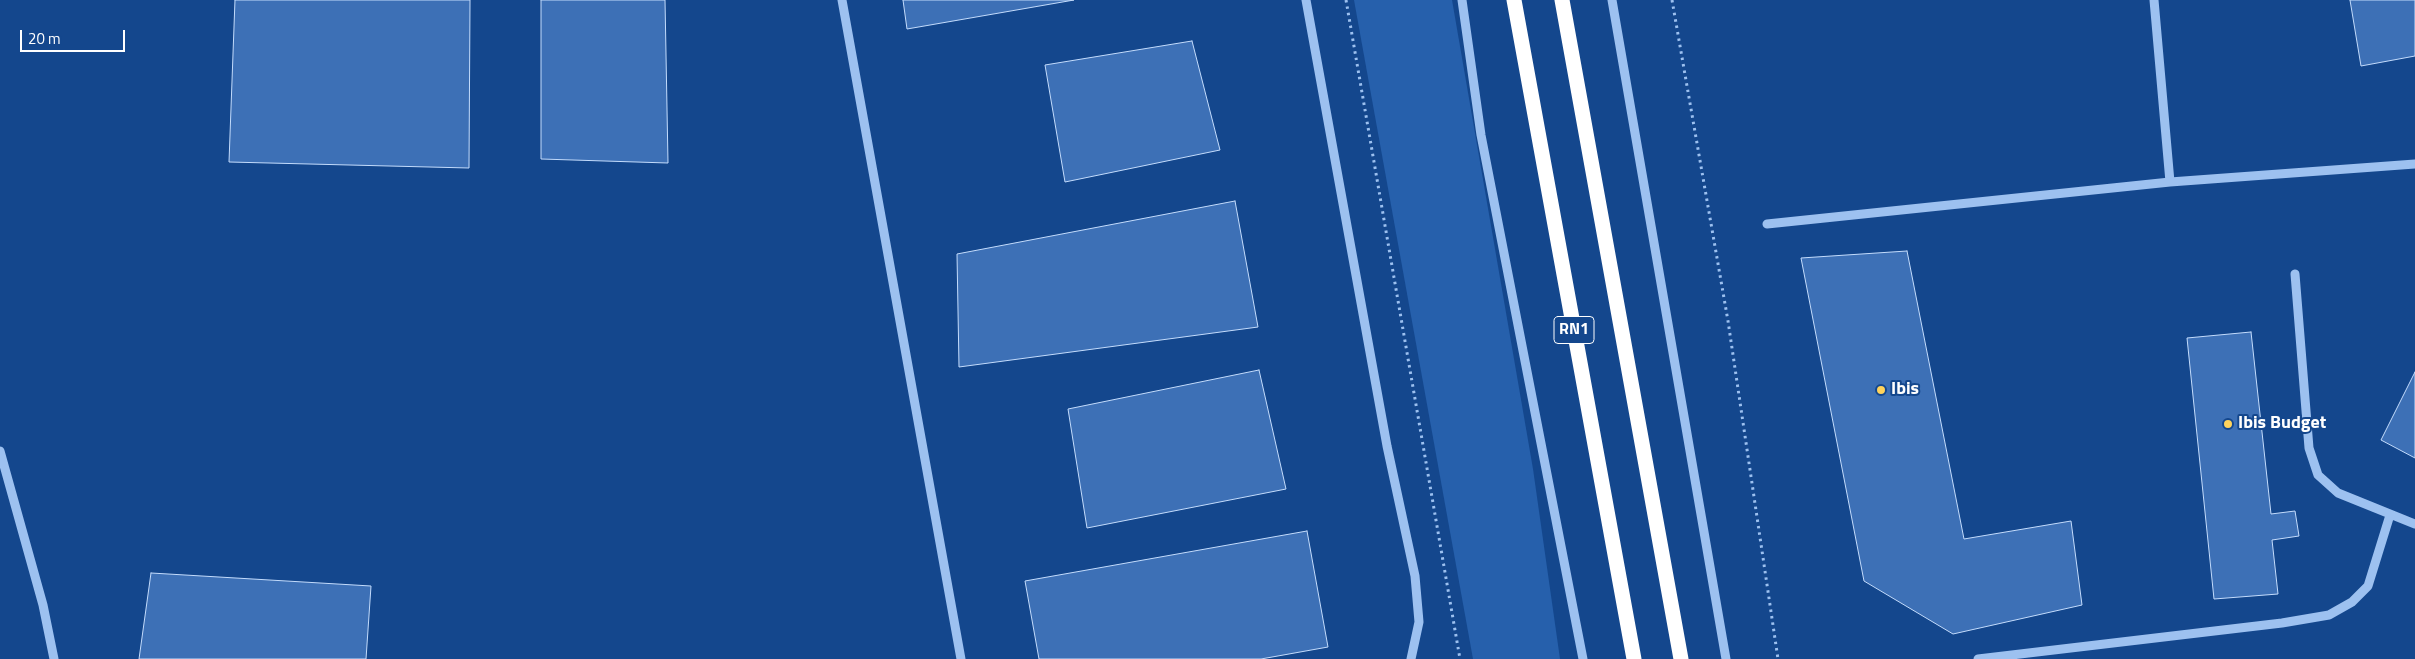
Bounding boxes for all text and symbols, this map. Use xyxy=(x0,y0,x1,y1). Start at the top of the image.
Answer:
scale bar xyxy=(22,20,128,52)
text: 20 m xyxy=(28,27,61,50)
road number: RN1 xyxy=(1554,316,1594,344)
place label: Ibis xyxy=(1891,379,1919,401)
marker: Ibis xyxy=(1875,384,1887,396)
place label: Ibis Budget xyxy=(2238,413,2326,435)
marker: Ibis Budget xyxy=(2222,418,2234,430)

